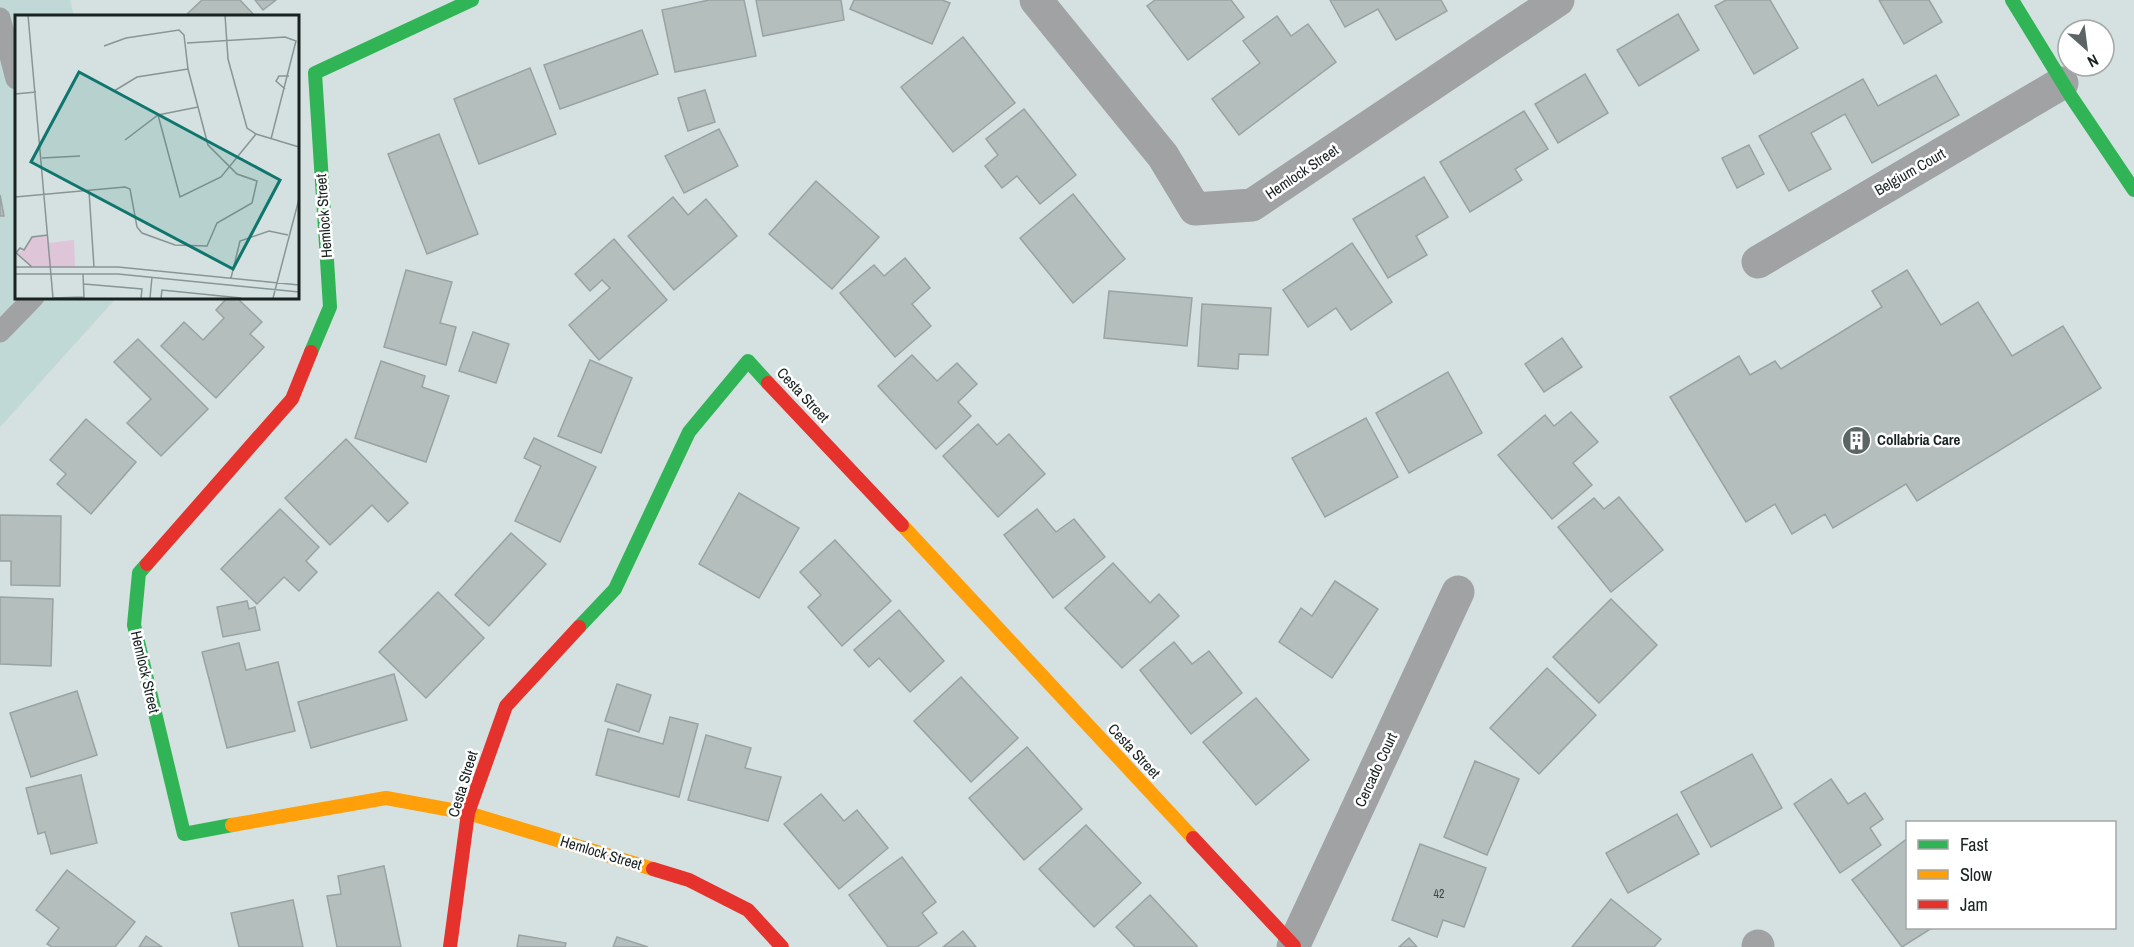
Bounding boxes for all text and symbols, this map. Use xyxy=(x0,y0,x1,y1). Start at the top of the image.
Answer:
inset map xyxy=(15,15,298,298)
north arrow xyxy=(2056,18,2116,78)
text: N xyxy=(2084,49,2102,73)
street label: Hemlock Street xyxy=(1261,139,1343,204)
street label: Belgium Court xyxy=(1870,143,1950,200)
street label: Hemlock Street xyxy=(310,173,337,259)
street label: Cesta Street xyxy=(772,362,835,427)
building icon: Collabria Care xyxy=(1840,424,1872,456)
place label: Collabria Care xyxy=(1877,429,1961,450)
street label: Hemlock Street xyxy=(126,629,165,716)
street label: Cesta Street xyxy=(1103,718,1166,783)
street label: Cercado Court xyxy=(1349,729,1402,810)
street label: Cesta Street xyxy=(442,748,483,820)
legend xyxy=(1906,821,2116,929)
street label: Hemlock Street xyxy=(558,830,645,875)
text: Fast xyxy=(1960,832,1988,857)
text: Slow xyxy=(1960,862,1992,887)
house number: 42 xyxy=(1434,886,1444,902)
text: Jam xyxy=(1960,892,1988,917)

